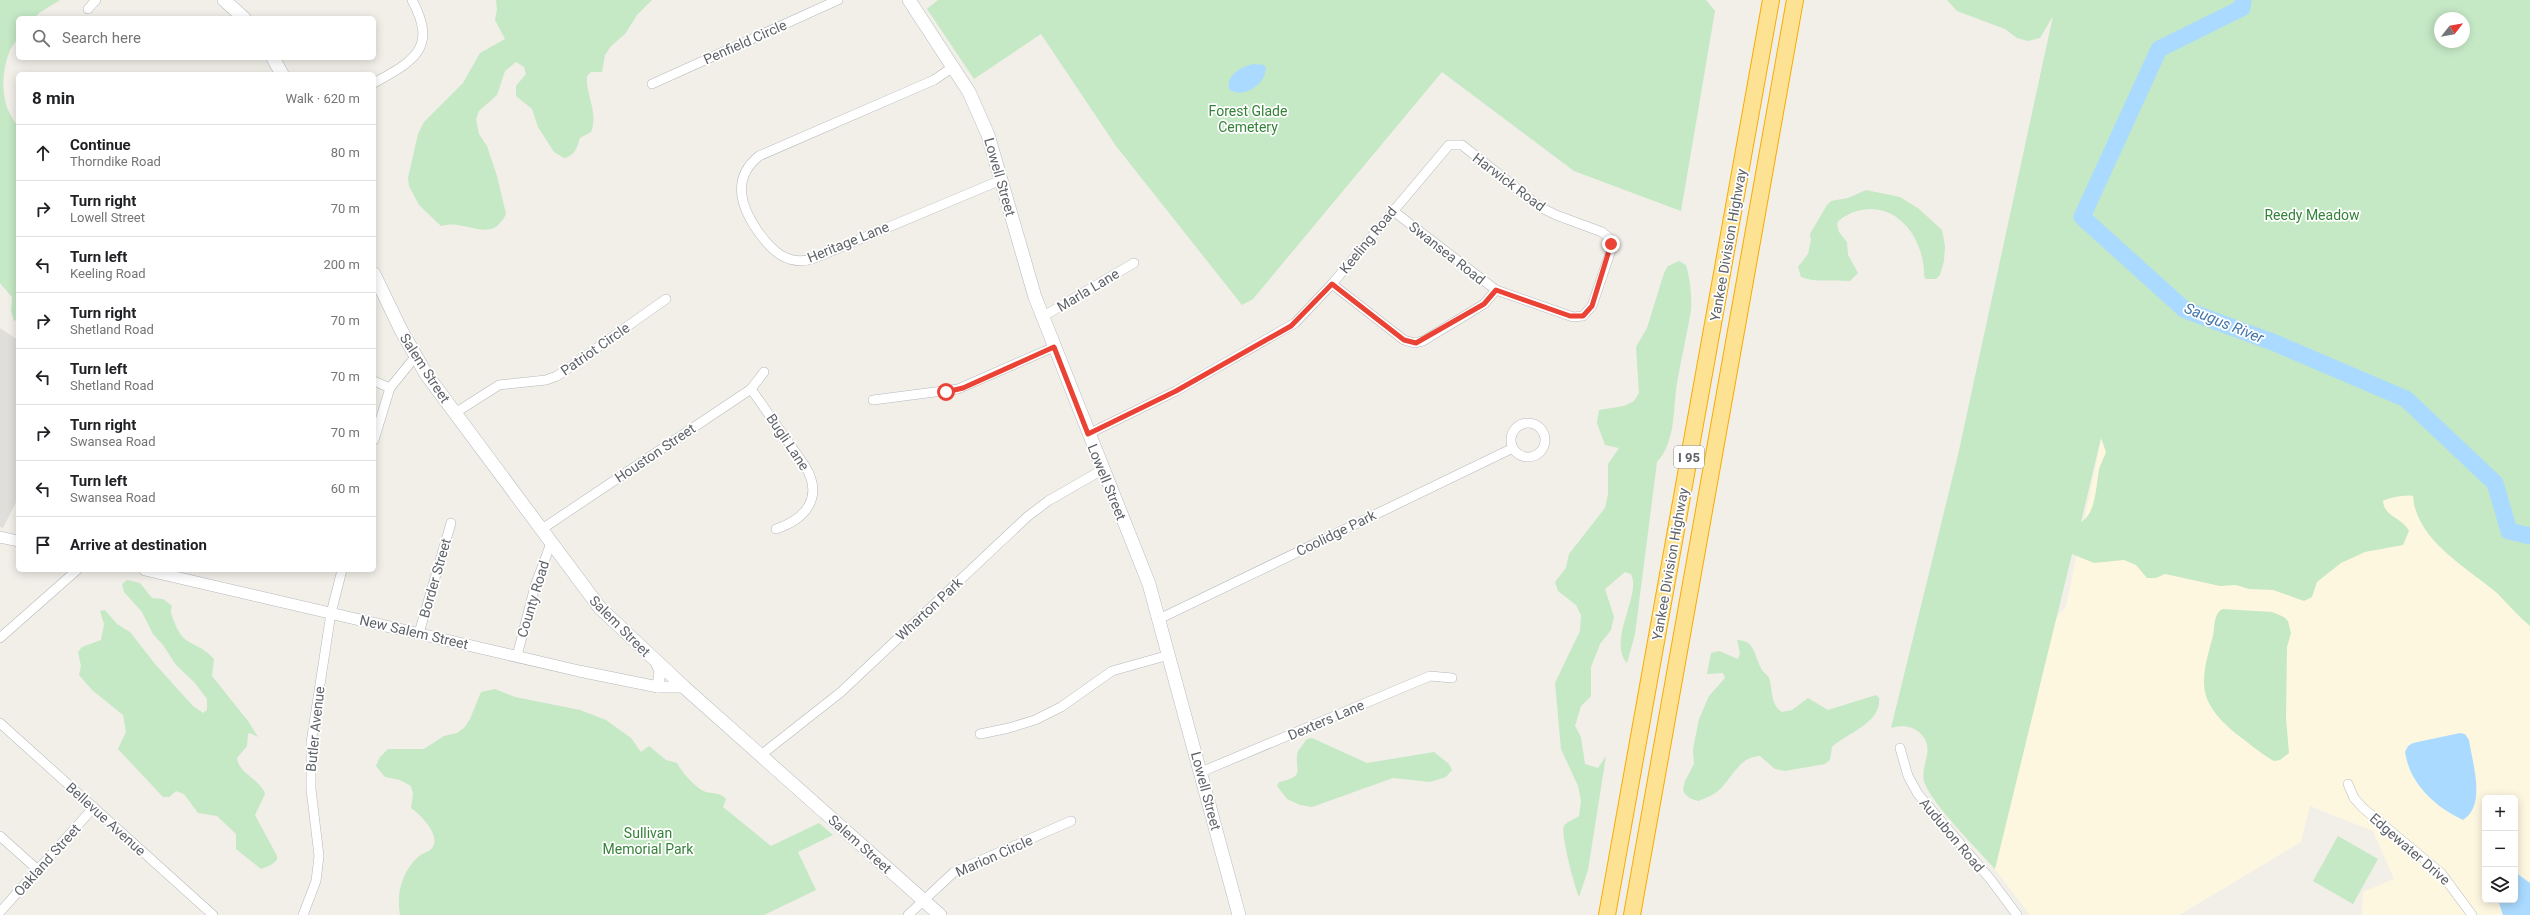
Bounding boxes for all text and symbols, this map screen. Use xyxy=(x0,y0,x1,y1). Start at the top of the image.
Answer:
north arrow xyxy=(2434,12,2470,48)
search box xyxy=(16,16,376,60)
street label: Penfield Circle xyxy=(701,17,789,67)
icon: search xyxy=(30,27,52,49)
text: Search here xyxy=(62,29,141,47)
text: 8 min xyxy=(32,88,75,108)
text: Walk · 620 m xyxy=(285,91,360,106)
park label: Forest Glade Cemetery xyxy=(1209,103,1287,135)
text: Continue xyxy=(70,136,131,154)
street label: Lowell Street xyxy=(981,136,1019,218)
icon: ahead xyxy=(32,142,54,164)
text: 80 m xyxy=(331,145,360,160)
street label: Harwick Road xyxy=(1470,150,1548,214)
text: Thorndike Road xyxy=(70,154,161,169)
street label: Yankee Division Highway xyxy=(1707,167,1749,323)
text: Turn right xyxy=(70,192,136,210)
icon: right xyxy=(32,198,54,220)
text: 70 m xyxy=(331,201,360,216)
street label: Keeling Road xyxy=(1336,203,1400,277)
park label: Reedy Meadow xyxy=(2264,207,2360,223)
text: Lowell Street xyxy=(70,210,145,225)
street label: Heritage Lane xyxy=(805,218,891,266)
street label: Swansea Road xyxy=(1406,218,1488,288)
route end xyxy=(1602,235,1620,253)
text: Turn left xyxy=(70,248,127,266)
icon: left xyxy=(32,254,54,276)
text: 200 m xyxy=(323,257,360,272)
street label: Marla Lane xyxy=(1054,265,1122,315)
text: Keeling Road xyxy=(70,266,146,281)
water label: Saugus River xyxy=(2182,299,2267,347)
text: Turn right xyxy=(70,304,136,322)
icon: right xyxy=(32,310,54,332)
text: 70 m xyxy=(331,313,360,328)
street label: Patriot Circle xyxy=(557,319,633,379)
text: Shetland Road xyxy=(70,322,154,337)
street label: Salem Street xyxy=(397,330,454,406)
text: Turn left xyxy=(70,360,127,378)
icon: left xyxy=(32,366,54,388)
text: 70 m xyxy=(331,369,360,384)
text: Shetland Road xyxy=(70,378,154,393)
route start xyxy=(937,383,955,401)
street label: Bugli Lane xyxy=(763,411,813,473)
text: Turn right xyxy=(70,416,136,434)
street label: Houston Street xyxy=(612,420,699,486)
icon: right xyxy=(32,422,54,444)
text: 70 m xyxy=(331,425,360,440)
text: Swansea Road xyxy=(70,434,155,449)
street label: Lowell Street xyxy=(1084,442,1130,523)
road number: I 95 xyxy=(1674,446,1704,468)
text: Turn left xyxy=(70,472,127,490)
icon: left xyxy=(32,478,54,500)
text: 60 m xyxy=(331,481,360,496)
street label: Yankee Division Highway xyxy=(1649,486,1691,642)
text: Swansea Road xyxy=(70,490,155,505)
street label: Coolidge Park xyxy=(1294,506,1379,559)
icon: arrive xyxy=(32,534,54,556)
text: Arrive at destination xyxy=(70,536,207,554)
street label: Border Street xyxy=(416,536,454,620)
street label: County Road xyxy=(514,559,552,639)
street label: Wharton Park xyxy=(893,574,966,644)
street label: Salem Street xyxy=(586,592,654,660)
street label: New Salem Street xyxy=(358,612,470,652)
street label: Butler Avenue xyxy=(303,685,327,773)
street label: Dexters Lane xyxy=(1285,697,1367,743)
street label: Lowell Street xyxy=(1188,750,1224,832)
street label: Bellevue Avenue xyxy=(63,779,149,859)
street label: Audubon Road xyxy=(1916,795,1988,875)
map controls xyxy=(2482,795,2518,903)
button: + xyxy=(2482,795,2518,831)
street label: Edgewater Drive xyxy=(2367,810,2453,888)
street label: Salem Street xyxy=(825,811,895,877)
street label: Oakland Street xyxy=(10,820,84,899)
park label: Sullivan Memorial Park xyxy=(603,825,694,857)
button: − xyxy=(2482,831,2518,867)
street label: Marion Circle xyxy=(953,832,1035,880)
button: layers xyxy=(2482,867,2518,903)

